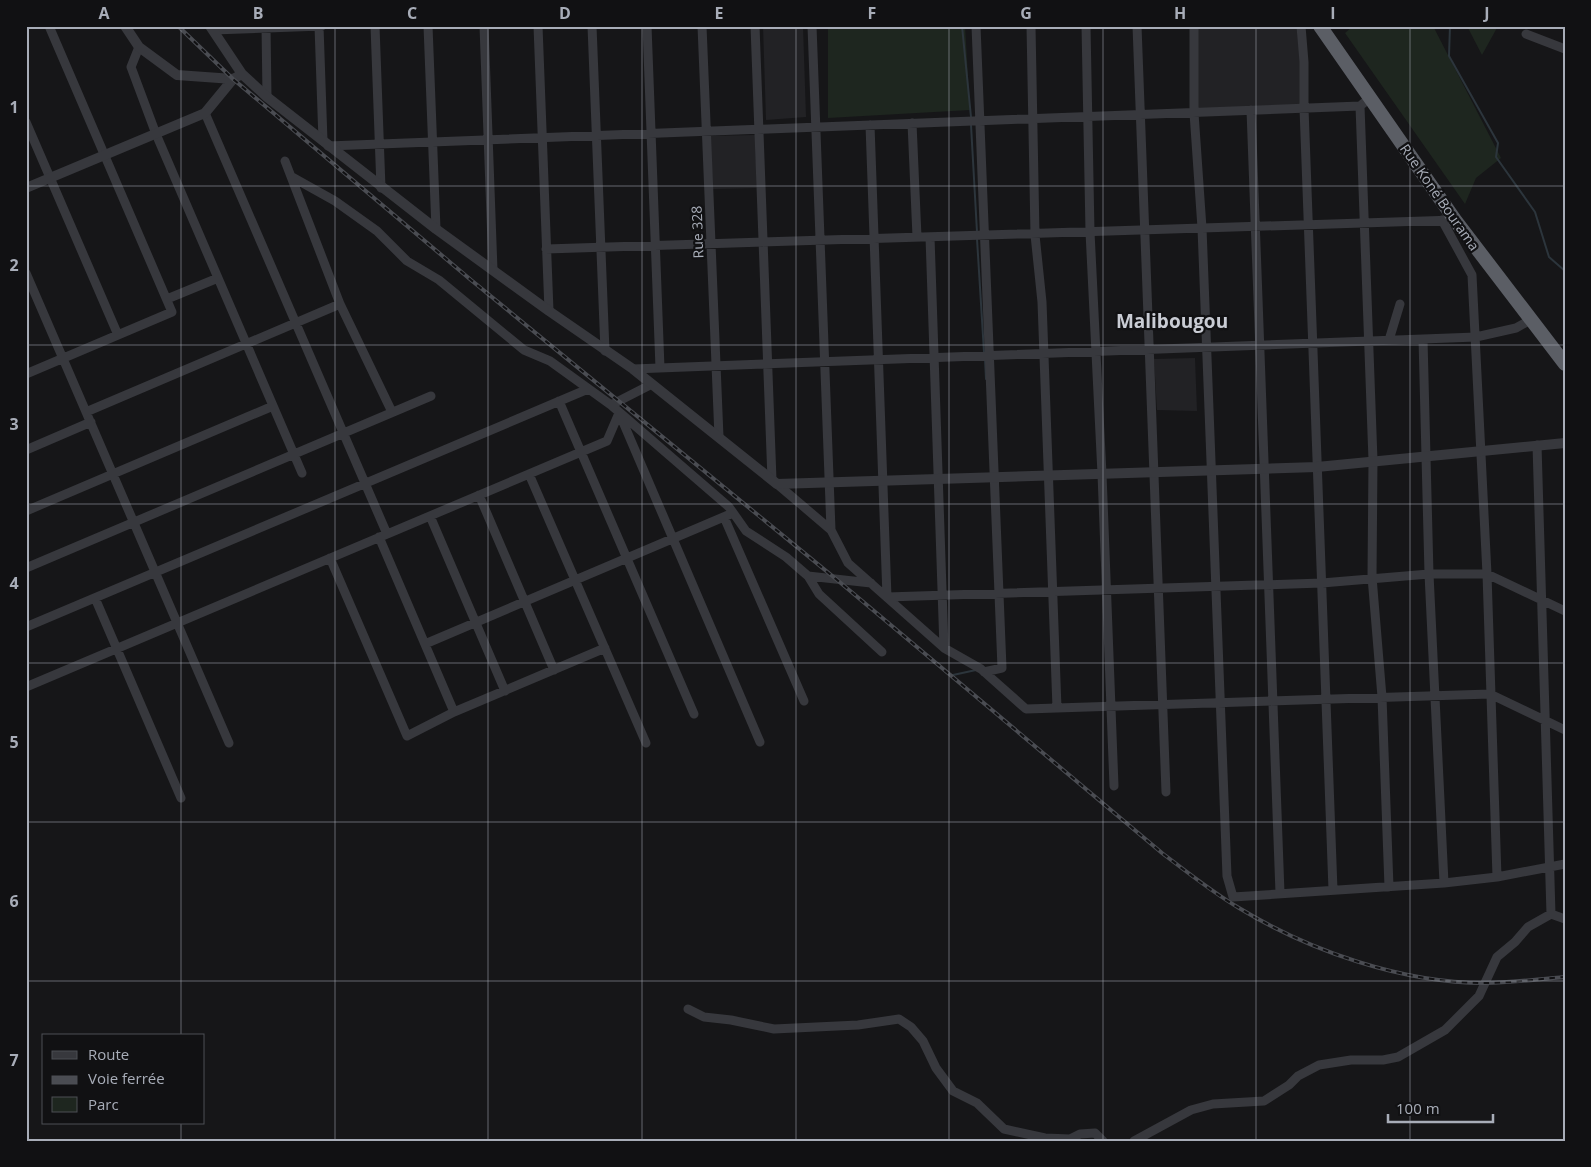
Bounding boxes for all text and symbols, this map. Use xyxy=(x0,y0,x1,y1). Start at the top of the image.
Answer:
text: A xyxy=(98,2,110,24)
text: B xyxy=(253,2,263,24)
text: C xyxy=(407,2,417,24)
text: D xyxy=(559,2,571,24)
text: E xyxy=(715,2,724,24)
text: F xyxy=(868,2,876,24)
text: G xyxy=(1020,2,1032,24)
text: H xyxy=(1174,2,1186,24)
text: I xyxy=(1330,2,1336,24)
text: J xyxy=(1482,2,1490,24)
text: 1 xyxy=(9,96,19,118)
street label: Rue Koné Bourama xyxy=(1396,140,1484,254)
street label: Rue 328 xyxy=(687,205,707,259)
text: 2 xyxy=(9,254,19,276)
district label: Malibougou xyxy=(1116,308,1228,334)
text: 3 xyxy=(9,413,19,435)
text: 4 xyxy=(9,572,19,594)
text: 5 xyxy=(9,731,19,753)
text: 6 xyxy=(9,890,19,912)
legend xyxy=(42,1034,205,1124)
text: Route xyxy=(88,1044,129,1064)
text: 7 xyxy=(9,1049,19,1071)
text: Voie ferrée xyxy=(88,1068,165,1088)
scale bar xyxy=(1388,1092,1494,1124)
text: Parc xyxy=(88,1094,119,1114)
text: 100 m xyxy=(1396,1098,1440,1118)

